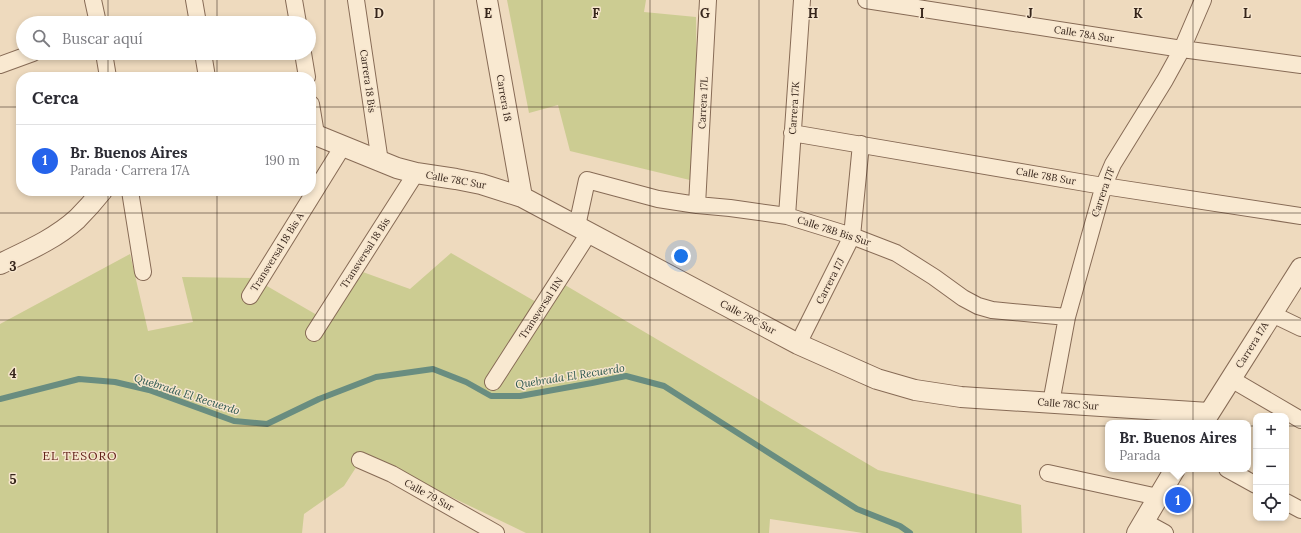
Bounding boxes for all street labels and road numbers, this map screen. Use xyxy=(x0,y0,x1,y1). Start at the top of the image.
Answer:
street label: Calle 78A Sur xyxy=(1053,23,1116,45)
street label: Carrera 18 Bis xyxy=(357,49,379,114)
street label: Carrera 18 xyxy=(493,73,515,123)
street label: Carrera 17L xyxy=(695,76,711,129)
street label: Carrera 17K xyxy=(786,81,802,135)
street label: Calle 78B Sur xyxy=(1015,164,1078,188)
street label: Carrera 17F xyxy=(1088,165,1118,219)
street label: Calle 78C Sur xyxy=(425,168,488,192)
street label: Transversal 18 Bis A xyxy=(247,210,307,294)
street label: Calle 78B Bis Sur xyxy=(795,213,873,249)
street label: Transversal 18 Bis xyxy=(337,215,393,291)
street label: Carrera 17J xyxy=(813,255,847,306)
street label: Transversal 11N xyxy=(516,274,566,341)
street label: Calle 78C Sur xyxy=(718,297,779,337)
street label: Carrera 17A xyxy=(1233,319,1272,371)
street label: Calle 78C Sur xyxy=(1037,395,1100,413)
street label: Calle 79 Sur xyxy=(402,476,457,514)

